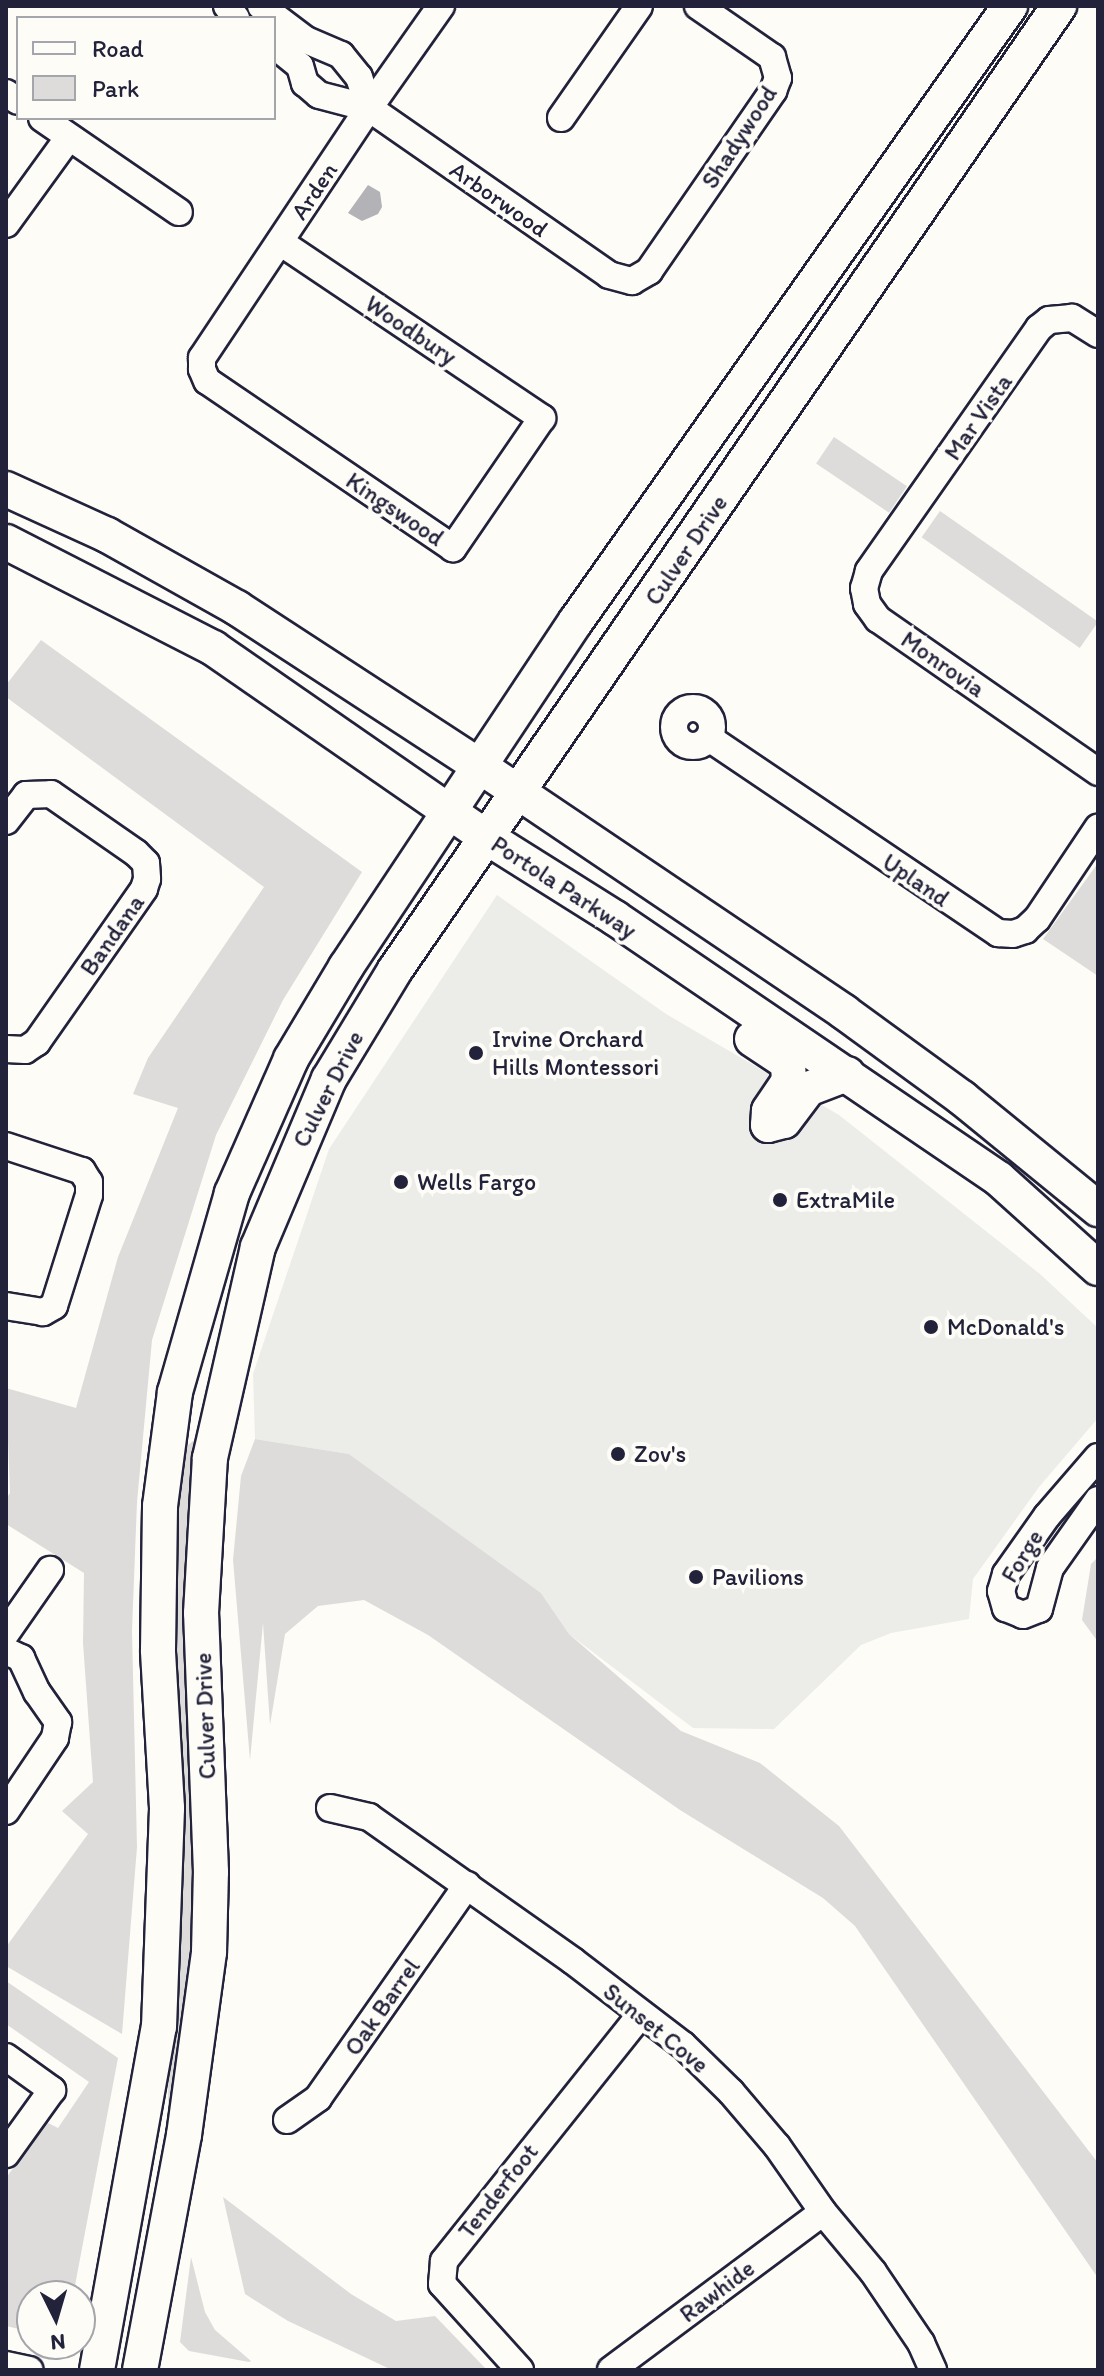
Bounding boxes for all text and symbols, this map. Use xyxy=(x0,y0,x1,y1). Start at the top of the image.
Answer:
legend xyxy=(16,16,276,120)
text: Road xyxy=(92,34,144,63)
text: Park xyxy=(92,74,139,103)
street label: Shadywood xyxy=(695,80,783,194)
street label: Arborwood xyxy=(445,155,553,243)
street label: Arden xyxy=(285,157,343,225)
street label: Woodbury xyxy=(360,289,462,371)
street label: Mar Vista xyxy=(938,369,1018,465)
street label: Kingswood xyxy=(341,466,449,552)
street label: Culver Drive xyxy=(639,489,733,611)
street label: Monrovia xyxy=(896,625,990,703)
street label: Portola Parkway xyxy=(486,829,642,945)
street label: Upland xyxy=(877,847,955,913)
street label: Bandana xyxy=(74,889,150,981)
place label: Irvine Orchard Hills Montessori xyxy=(492,1025,658,1081)
street label: Culver Drive xyxy=(286,1026,370,1152)
marker: Irvine Orchard Hills Montessori xyxy=(467,1044,485,1062)
place label: Wells Fargo xyxy=(417,1168,536,1196)
marker: Wells Fargo xyxy=(392,1173,410,1191)
place label: ExtraMile xyxy=(796,1186,895,1214)
marker: ExtraMile xyxy=(771,1191,789,1209)
place label: McDonald's xyxy=(947,1313,1064,1341)
marker: McDonald's xyxy=(922,1318,940,1336)
place label: Zov's xyxy=(634,1440,686,1468)
marker: Zov's xyxy=(609,1445,627,1463)
street label: Forge xyxy=(995,1524,1049,1588)
place label: Pavilions xyxy=(712,1563,804,1591)
marker: Pavilions xyxy=(687,1568,705,1586)
street label: Culver Drive xyxy=(188,1652,222,1780)
street label: Oak Barrel xyxy=(338,1953,426,2061)
street label: Sunset Cove xyxy=(598,1977,714,2079)
street label: Tenderfoot xyxy=(452,2138,544,2244)
street label: Rawhide xyxy=(674,2254,760,2328)
north arrow xyxy=(16,2280,96,2360)
text: N xyxy=(49,2328,67,2357)

